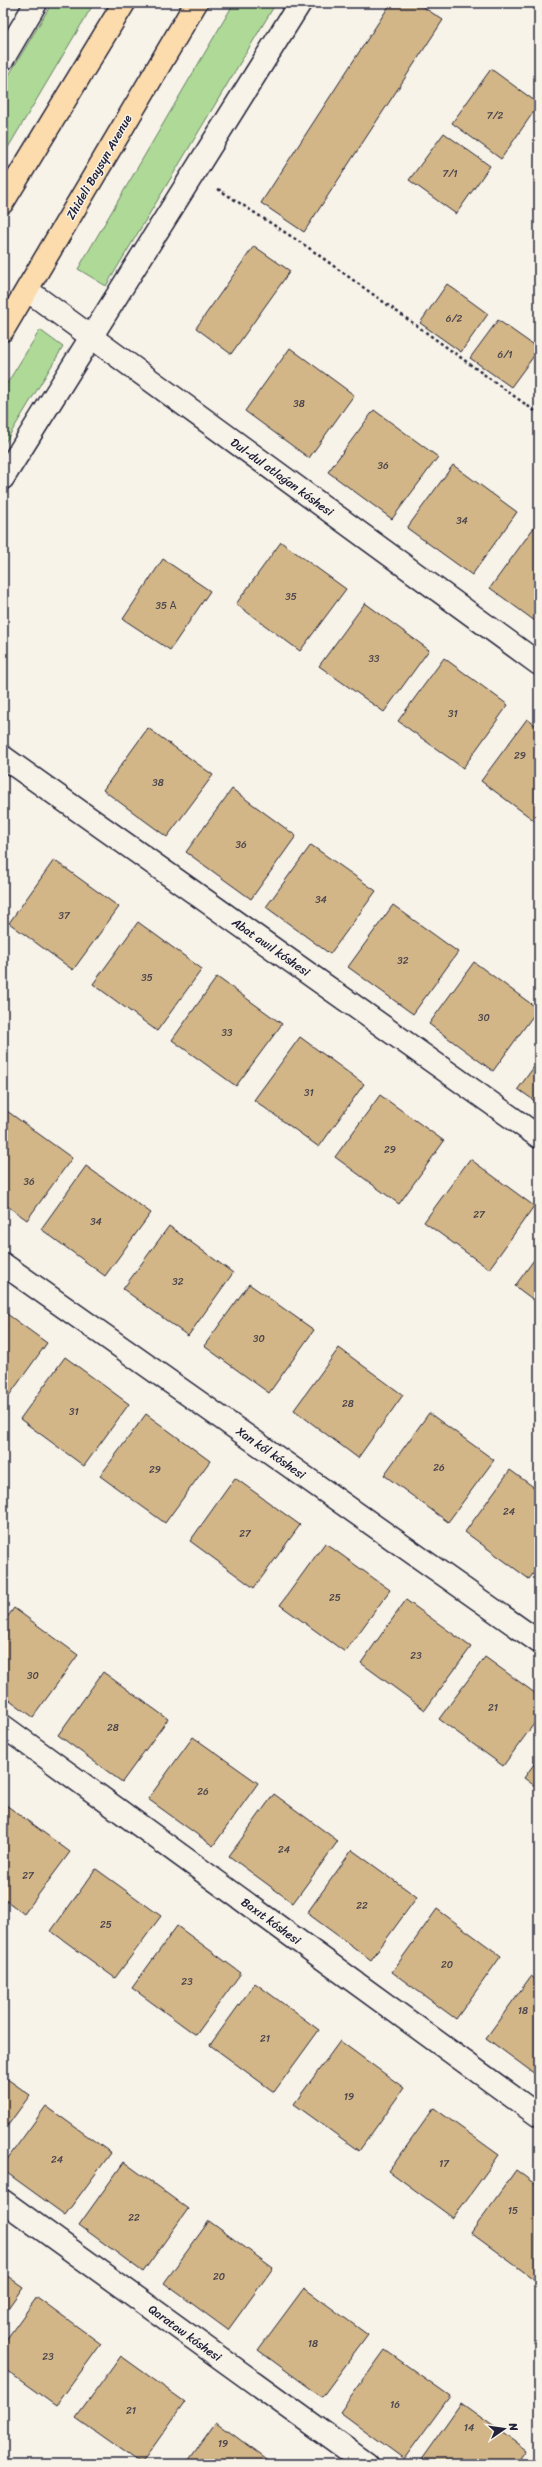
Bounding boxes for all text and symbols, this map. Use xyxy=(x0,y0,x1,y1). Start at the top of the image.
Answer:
house number: 7/2 xyxy=(487,107,503,125)
street label: Zhideli Baysyn Avenue xyxy=(60,110,138,224)
house number: 7/1 xyxy=(443,165,457,183)
house number: 6/2 xyxy=(446,310,462,328)
house number: 6/1 xyxy=(498,346,512,364)
house number: 38 xyxy=(293,395,305,413)
street label: Dul-dul atlaǵan kóshesi xyxy=(226,432,339,523)
house number: 36 xyxy=(377,457,389,475)
house number: 34 xyxy=(456,512,468,530)
house number: 35 xyxy=(285,588,297,606)
house number: 35 А xyxy=(156,597,177,615)
house number: 33 xyxy=(369,650,380,668)
house number: 31 xyxy=(448,705,458,723)
house number: 29 xyxy=(514,747,526,765)
house number: 38 xyxy=(152,774,164,792)
house number: 36 xyxy=(235,836,247,854)
house number: 34 xyxy=(315,891,327,909)
house number: 37 xyxy=(58,907,71,925)
street label: Abat awıl kóshesi xyxy=(226,911,315,983)
house number: 32 xyxy=(397,952,409,970)
house number: 35 xyxy=(141,969,153,987)
house number: 30 xyxy=(478,1009,490,1027)
house number: 33 xyxy=(222,1024,233,1042)
house number: 31 xyxy=(304,1084,314,1102)
house number: 29 xyxy=(384,1141,396,1159)
house number: 36 xyxy=(23,1173,35,1191)
house number: 27 xyxy=(473,1206,486,1224)
house number: 34 xyxy=(90,1213,102,1231)
house number: 32 xyxy=(172,1273,184,1291)
house number: 30 xyxy=(253,1330,265,1348)
house number: 28 xyxy=(342,1395,354,1413)
house number: 31 xyxy=(69,1403,79,1421)
street label: Xan kól kóshesi xyxy=(231,1420,311,1486)
house number: 26 xyxy=(433,1459,445,1477)
house number: 29 xyxy=(149,1461,161,1479)
house number: 24 xyxy=(503,1503,515,1521)
house number: 27 xyxy=(239,1525,252,1543)
house number: 25 xyxy=(329,1589,341,1607)
house number: 23 xyxy=(410,1647,422,1665)
house number: 30 xyxy=(27,1667,39,1685)
house number: 21 xyxy=(488,1699,498,1717)
house number: 28 xyxy=(107,1719,119,1737)
house number: 26 xyxy=(197,1783,209,1801)
house number: 24 xyxy=(278,1841,290,1859)
house number: 27 xyxy=(22,1867,35,1885)
street label: Baxıt kóshesi xyxy=(236,1892,306,1951)
house number: 22 xyxy=(356,1897,368,1915)
house number: 25 xyxy=(100,1916,112,1934)
house number: 20 xyxy=(441,1956,453,1974)
house number: 23 xyxy=(181,1973,193,1991)
house number: 18 xyxy=(518,2002,528,2020)
house number: 21 xyxy=(260,2030,270,2048)
house number: 19 xyxy=(344,2088,354,2106)
house number: 24 xyxy=(51,2151,63,2169)
house number: 17 xyxy=(439,2155,450,2173)
house number: 15 xyxy=(508,2202,518,2220)
house number: 22 xyxy=(128,2209,140,2227)
house number: 20 xyxy=(213,2268,225,2286)
street label: Qarataw kóshesi xyxy=(143,2299,227,2368)
house number: 18 xyxy=(308,2335,318,2353)
house number: 23 xyxy=(42,2348,54,2366)
house number: 16 xyxy=(390,2396,400,2414)
house number: 21 xyxy=(126,2402,136,2420)
north arrow xyxy=(484,2409,524,2449)
house number: 14 xyxy=(464,2419,474,2437)
text: N xyxy=(503,2420,523,2433)
house number: 19 xyxy=(218,2435,228,2453)

